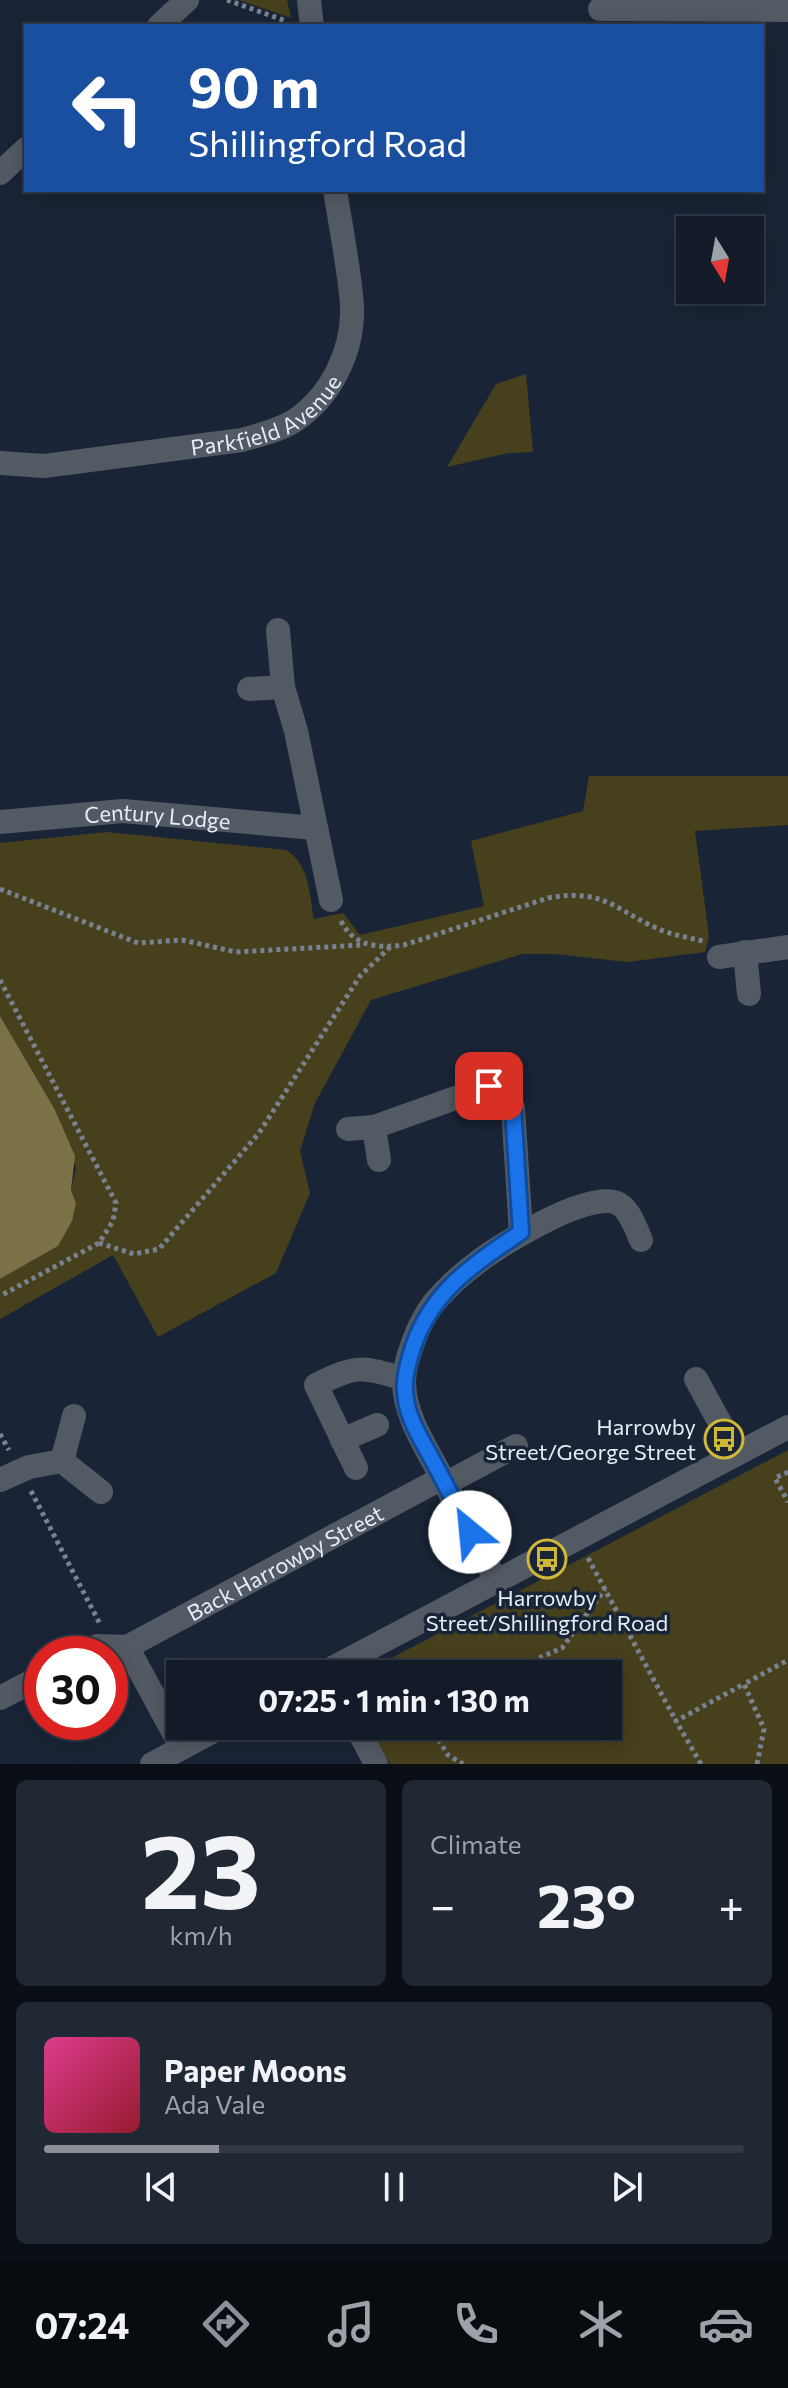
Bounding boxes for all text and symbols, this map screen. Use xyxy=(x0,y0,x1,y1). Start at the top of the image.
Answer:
text: 90 m xyxy=(188,51,319,120)
icon: left xyxy=(56,56,160,160)
text: Shillingford Road xyxy=(188,120,467,164)
north arrow xyxy=(676,216,764,304)
map controls xyxy=(676,216,764,304)
street label: Parkfield Avenue xyxy=(189,370,346,460)
street label: Century Lodge xyxy=(83,798,232,834)
pin xyxy=(455,1052,523,1120)
icon: arrive xyxy=(467,1064,511,1108)
place label: Harrowby Street/George Street xyxy=(485,1413,696,1465)
bus stop icon: Harrowby Street/George Street xyxy=(703,1418,745,1460)
position arrow xyxy=(428,1490,512,1574)
street label: Back Harrowby Street xyxy=(182,1499,388,1626)
bus stop icon: Harrowby Street/Shillingford Road xyxy=(526,1538,568,1580)
place label: Harrowby Street/Shillingford Road xyxy=(426,1584,668,1636)
speed limit sign: 30 xyxy=(24,1636,128,1740)
text: 07:25 · 1 min · 130 m xyxy=(258,1681,530,1718)
text: 23 xyxy=(141,1803,261,1930)
text: Climate xyxy=(430,1828,522,1859)
text: 23° xyxy=(537,1867,636,1940)
text: − xyxy=(430,1877,455,1931)
text: + xyxy=(718,1877,744,1931)
text: km/h xyxy=(169,1919,233,1950)
text: Paper Moons xyxy=(164,2051,347,2088)
text: Ada Vale xyxy=(164,2088,265,2119)
icon: previous xyxy=(139,2165,183,2209)
icon: pause xyxy=(372,2165,416,2209)
icon: next xyxy=(605,2165,649,2209)
icon: directions xyxy=(198,2296,254,2352)
icon: music xyxy=(323,2296,379,2352)
icon: phone xyxy=(448,2296,504,2352)
icon: climate xyxy=(573,2296,629,2352)
icon: car xyxy=(698,2296,754,2352)
text: 07:24 xyxy=(34,2302,129,2346)

